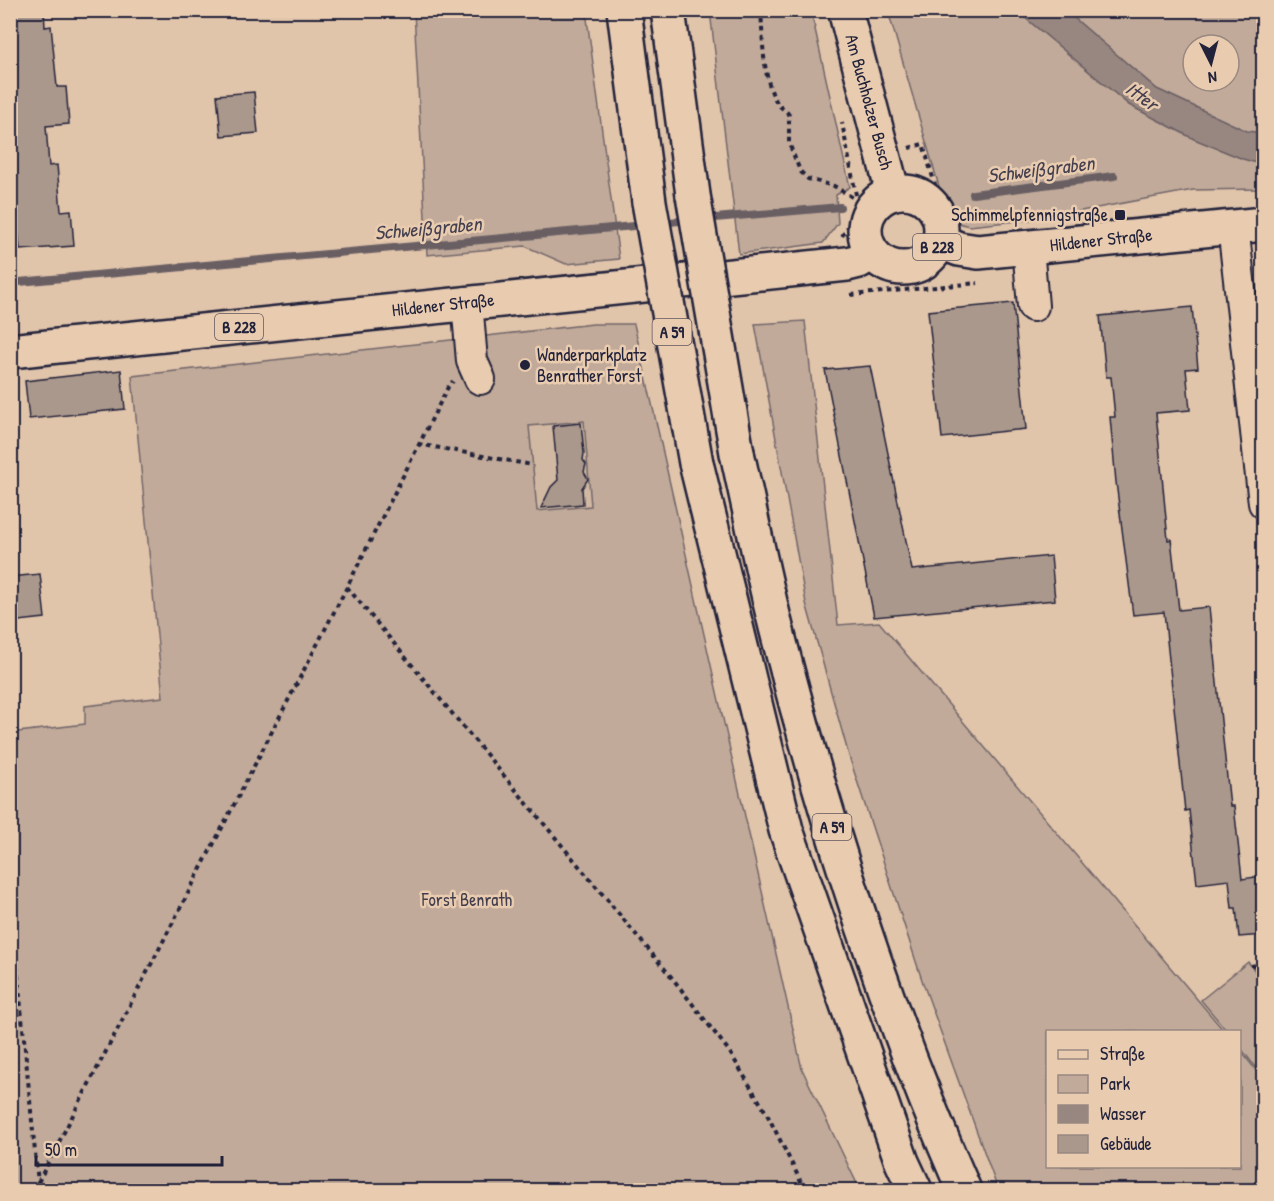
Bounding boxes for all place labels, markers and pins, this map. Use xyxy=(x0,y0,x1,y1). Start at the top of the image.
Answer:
place label: Schimmelpfennigstraße xyxy=(951,202,1108,227)
marker: Schimmelpfennigstraße xyxy=(1113,208,1127,222)
place label: Wanderparkplatz Benrather Forst xyxy=(537,342,647,388)
marker: Wanderparkplatz Benrather Forst xyxy=(518,358,532,372)

